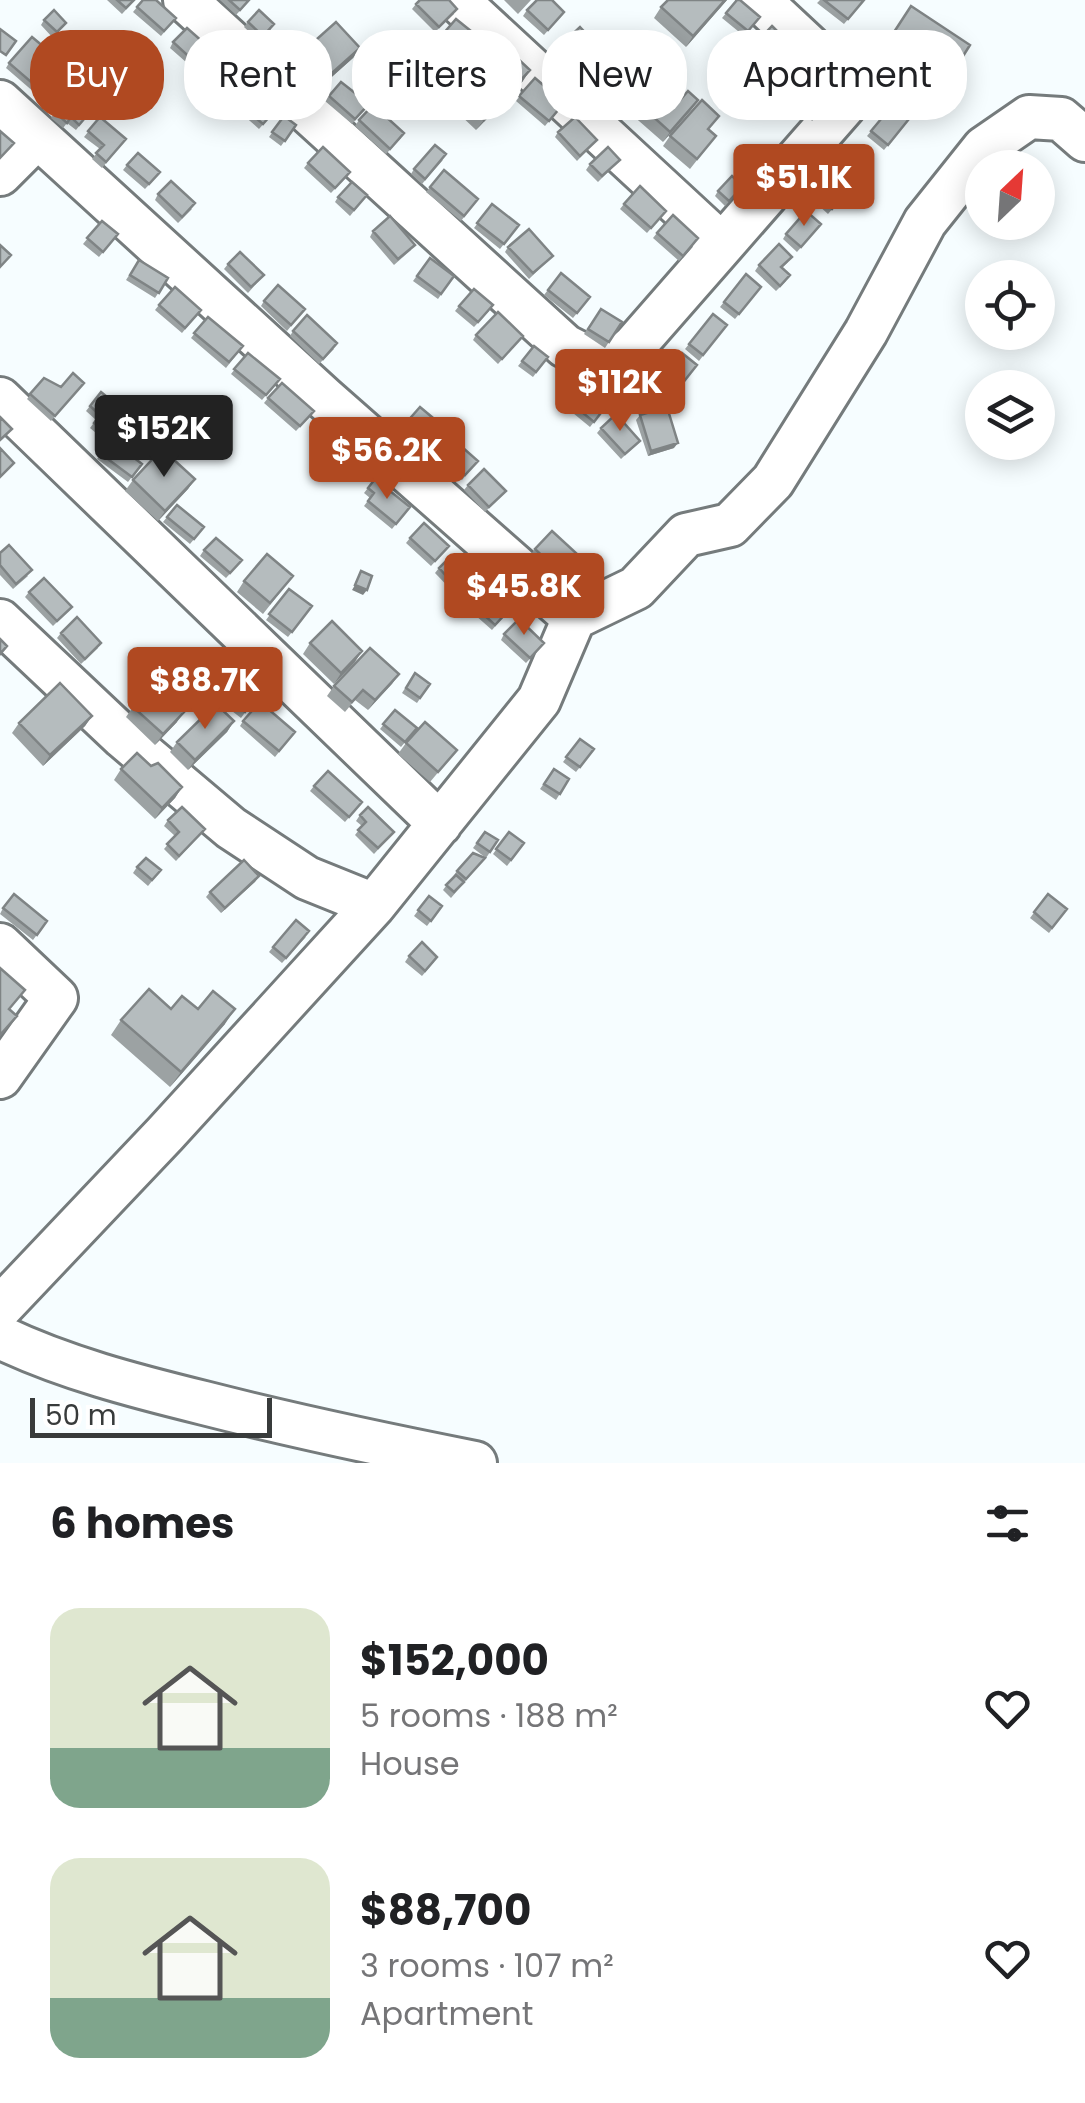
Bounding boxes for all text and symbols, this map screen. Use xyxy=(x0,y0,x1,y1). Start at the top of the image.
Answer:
chip: Buy xyxy=(30,30,164,120)
chip: Rent xyxy=(184,30,332,120)
chip: Filters xyxy=(352,30,522,120)
chip: New xyxy=(542,30,687,120)
chip: Apartment xyxy=(707,30,967,120)
pin: $51.1K xyxy=(723,144,885,229)
north arrow xyxy=(965,150,1055,240)
map controls xyxy=(965,150,1055,460)
text: $51.1K xyxy=(755,154,853,199)
button: locate xyxy=(965,260,1055,350)
pin: $112K xyxy=(550,349,690,434)
text: $112K xyxy=(577,359,663,404)
button: layers xyxy=(965,370,1055,460)
pin: $152K xyxy=(94,395,234,480)
text: $152K xyxy=(117,405,211,450)
pin: $56.2K xyxy=(306,417,468,502)
text: $56.2K xyxy=(331,427,443,472)
pin: $45.8K xyxy=(443,553,605,638)
text: $45.8K xyxy=(466,563,582,608)
pin: $88.7K xyxy=(124,647,286,732)
text: $88.7K xyxy=(150,657,260,702)
scale bar xyxy=(30,1393,272,1438)
text: 50 m xyxy=(45,1396,116,1435)
text: 6 homes xyxy=(50,1494,235,1553)
icon: filters xyxy=(980,1496,1035,1551)
text: $152,000 xyxy=(360,1631,549,1690)
icon: home xyxy=(130,1648,250,1768)
icon: heart xyxy=(980,1681,1035,1736)
text: 5 rooms · 188 m² xyxy=(360,1693,618,1738)
text: House xyxy=(360,1741,460,1786)
text: $88,700 xyxy=(360,1881,531,1940)
icon: home xyxy=(130,1898,250,2018)
icon: heart xyxy=(980,1931,1035,1986)
text: 3 rooms · 107 m² xyxy=(360,1943,614,1988)
text: Apartment xyxy=(360,1991,533,2036)

